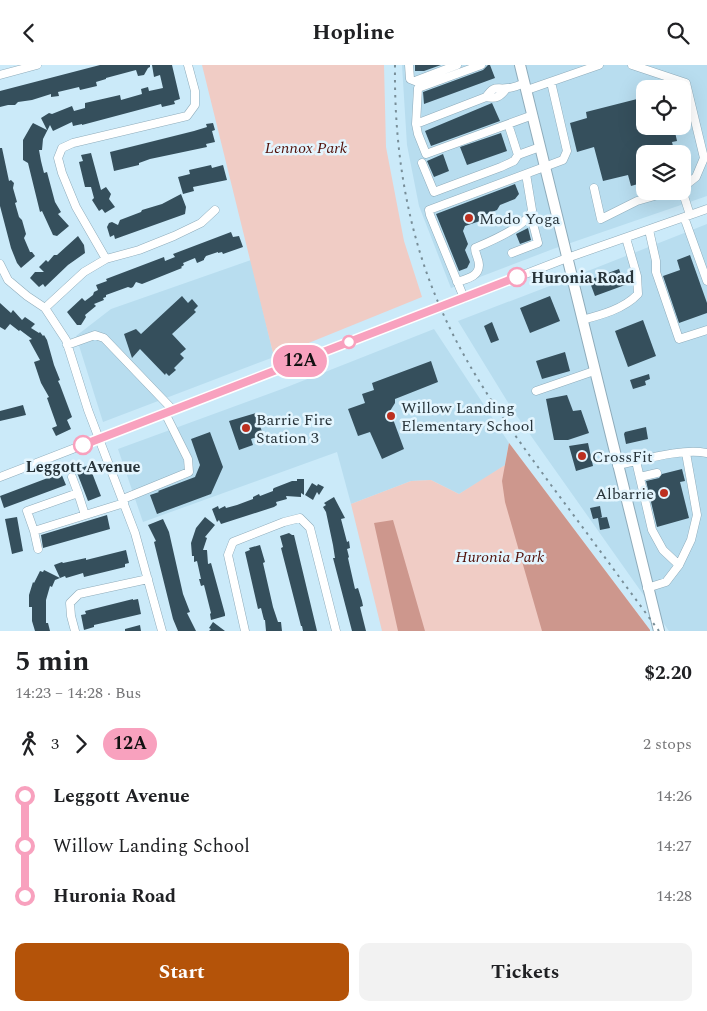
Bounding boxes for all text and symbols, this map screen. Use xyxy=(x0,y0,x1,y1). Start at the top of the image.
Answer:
text: Hopline xyxy=(312,16,395,49)
icon: back xyxy=(15,19,43,47)
icon: search xyxy=(664,19,692,47)
map controls xyxy=(636,80,691,200)
button: locate xyxy=(636,80,691,135)
park label: Lennox Park xyxy=(265,136,348,160)
button: layers xyxy=(636,145,691,200)
place label: Modo Yoga xyxy=(479,207,560,231)
marker: Modo Yoga xyxy=(463,212,475,224)
place label: Huronia Road xyxy=(531,266,635,290)
marker: Huronia Road xyxy=(507,267,527,287)
unlabelled marker xyxy=(342,335,356,349)
line badge: 12A xyxy=(271,345,329,377)
text: 12A xyxy=(283,347,317,374)
place label: Willow Landing Elementary School xyxy=(401,396,534,438)
place label: Barrie Fire Station 3 xyxy=(256,408,333,450)
marker: Willow Landing Elementary School xyxy=(385,410,397,422)
marker: Barrie Fire Station 3 xyxy=(240,422,252,434)
marker: Leggott Avenue xyxy=(73,435,93,455)
place label: CrossFit xyxy=(592,445,653,469)
marker: CrossFit xyxy=(576,450,588,462)
place label: Leggott Avenue xyxy=(25,455,141,479)
place label: Albarrie xyxy=(595,482,654,506)
marker: Albarrie xyxy=(658,487,670,499)
park label: Huronia Park xyxy=(455,545,545,569)
text: 5 min xyxy=(15,640,90,683)
text: $2.20 xyxy=(644,659,692,688)
text: 14:23 – 14:28 · Bus xyxy=(15,681,141,705)
icon: walk xyxy=(15,730,43,758)
icon: forward xyxy=(67,730,95,758)
text: 12A xyxy=(113,730,147,757)
text: 3 xyxy=(51,732,59,756)
text: 2 stops xyxy=(643,732,692,756)
text: Leggott Avenue xyxy=(53,782,190,811)
text: 14:26 xyxy=(656,784,692,808)
text: Willow Landing School xyxy=(53,832,250,861)
text: 14:27 xyxy=(656,834,692,858)
text: Huronia Road xyxy=(53,882,176,911)
text: 14:28 xyxy=(656,884,692,908)
button: Start xyxy=(15,943,349,1001)
button: Tickets xyxy=(359,943,692,1001)

